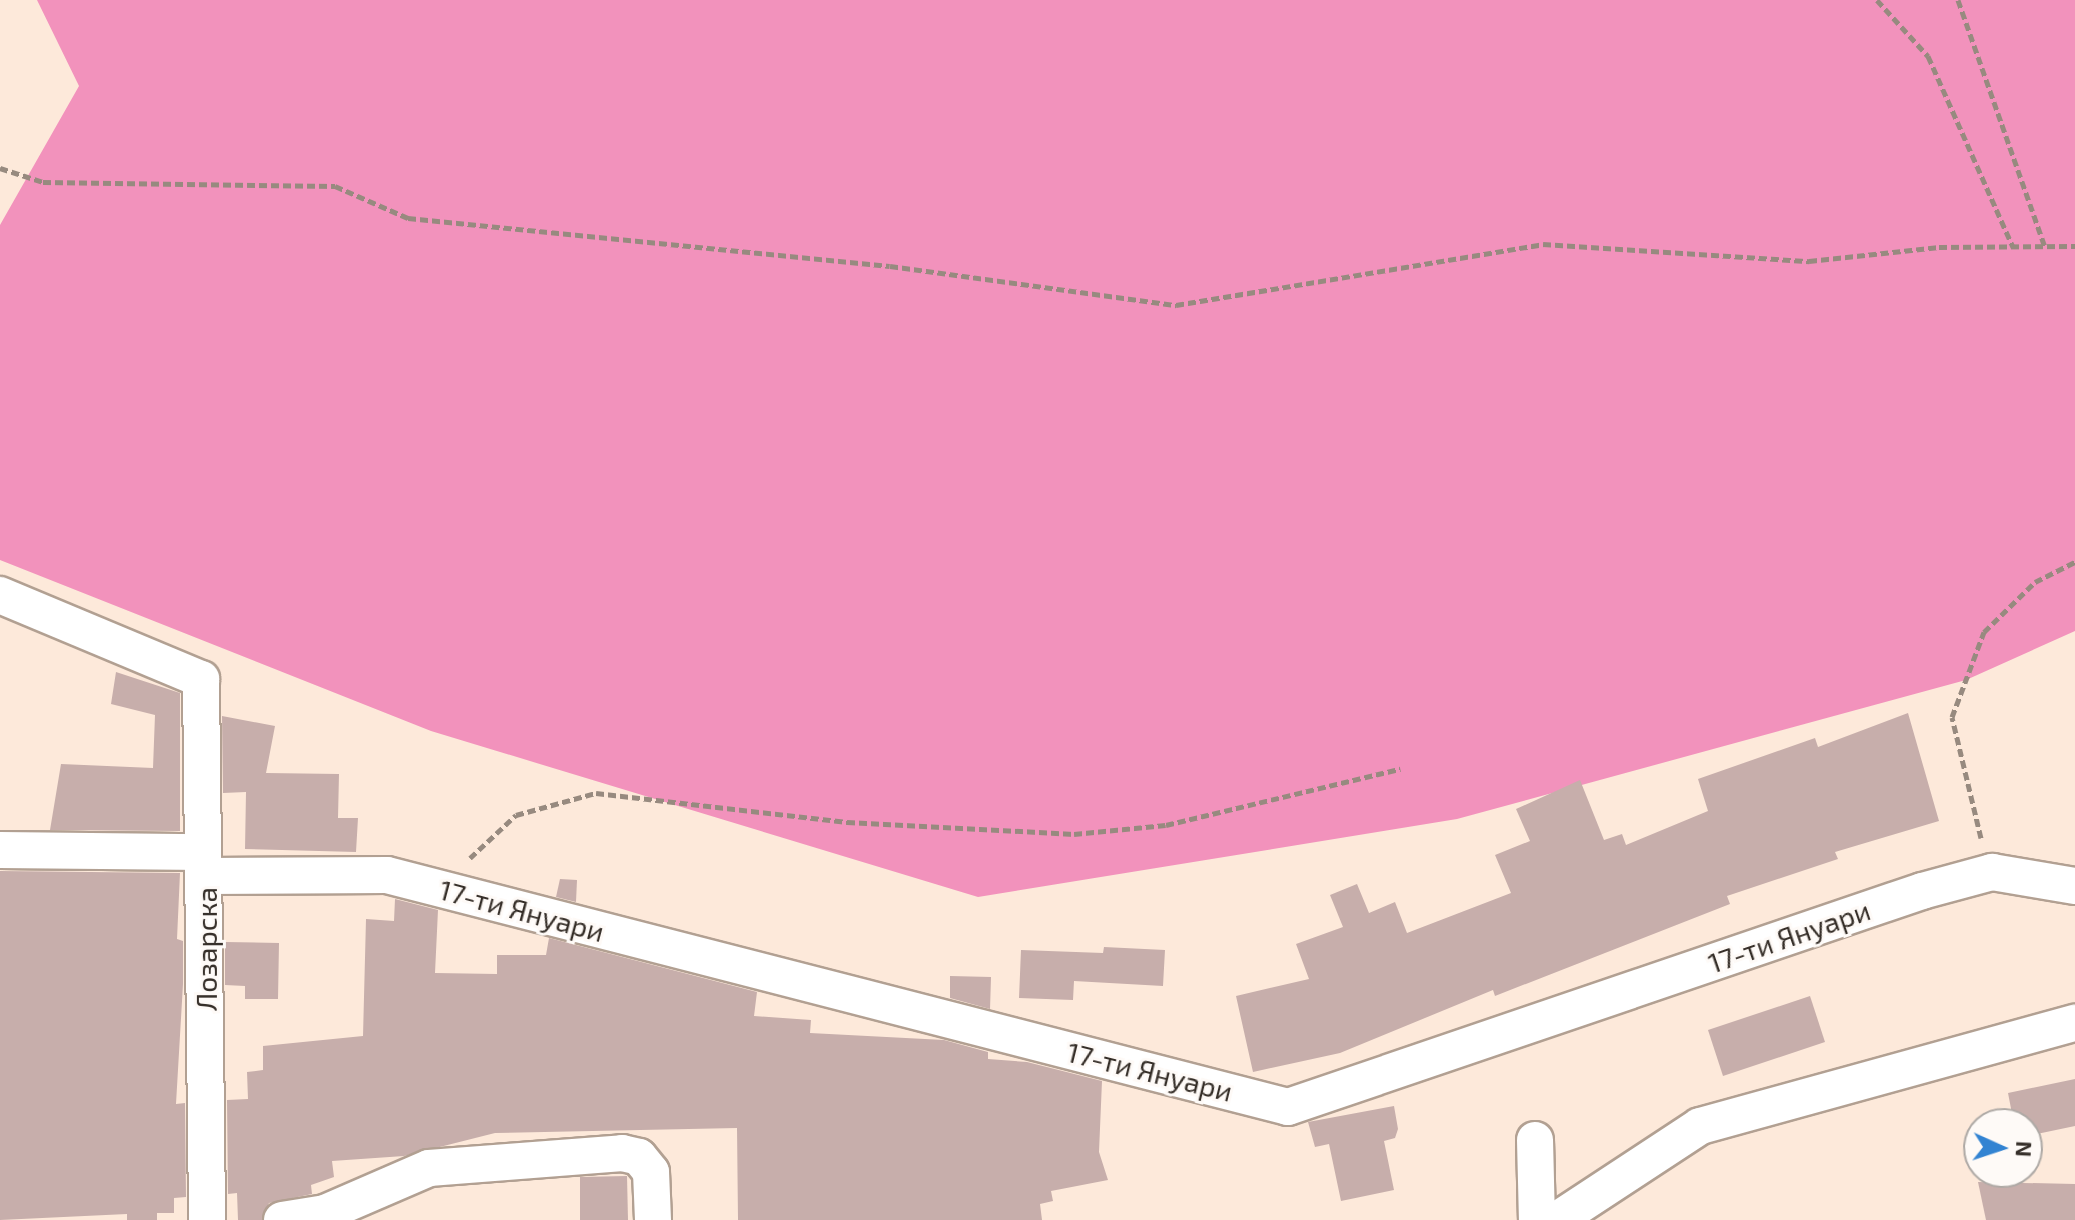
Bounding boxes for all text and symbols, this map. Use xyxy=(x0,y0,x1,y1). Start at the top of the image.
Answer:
street label: 17-ти Януари xyxy=(436,872,608,948)
street label: Лозарска xyxy=(189,887,223,1011)
street label: 17-ти Януари xyxy=(1704,893,1874,979)
street label: 17-ти Януари xyxy=(1064,1034,1236,1108)
north arrow xyxy=(1963,1108,2043,1188)
text: N xyxy=(2012,1141,2038,1158)

